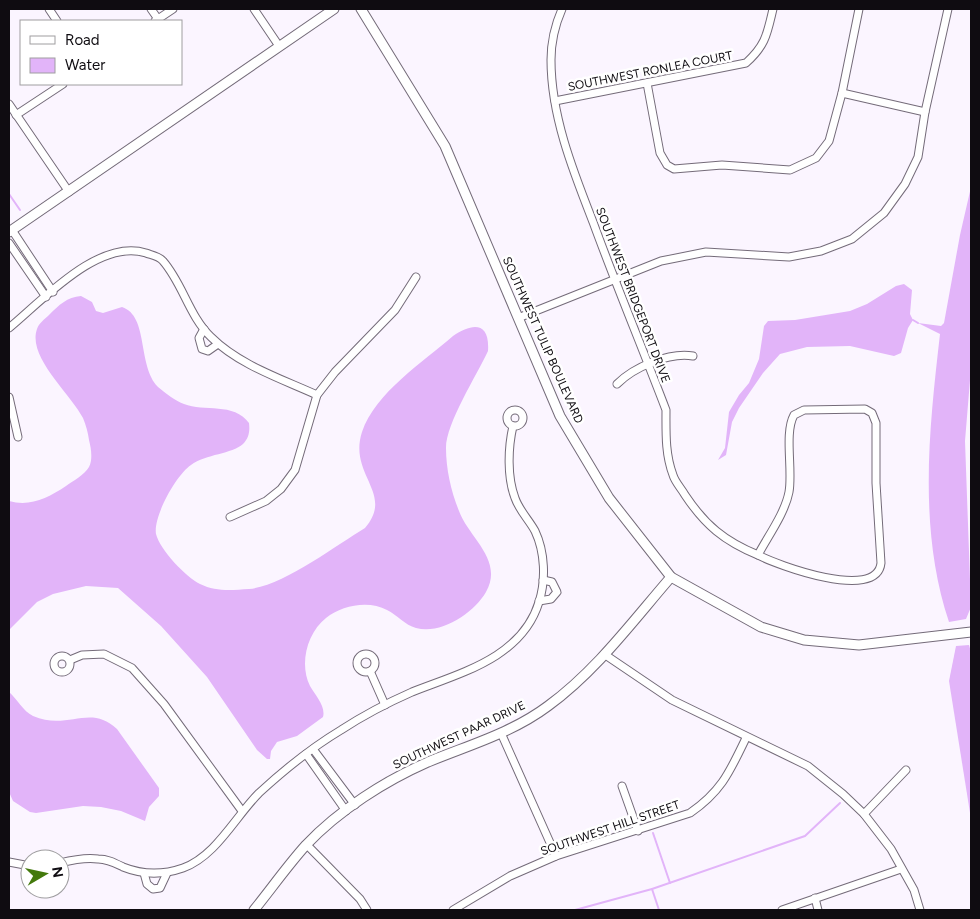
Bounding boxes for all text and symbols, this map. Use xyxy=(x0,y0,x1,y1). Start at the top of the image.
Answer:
legend xyxy=(20,20,182,85)
text: Road xyxy=(65,31,100,49)
street label: SOUTHWEST RONLEA COURT xyxy=(567,48,734,94)
text: Water xyxy=(65,56,105,74)
street label: SOUTHWEST BRIDGEPORT DRIVE xyxy=(593,205,673,385)
street label: SOUTHWEST TULIP BOULEVARD xyxy=(500,254,586,426)
street label: SOUTHWEST PAAR DRIVE xyxy=(391,698,527,772)
street label: SOUTHWEST HILL STREET xyxy=(539,797,682,858)
north arrow xyxy=(20,849,70,899)
text: N xyxy=(48,865,67,879)

